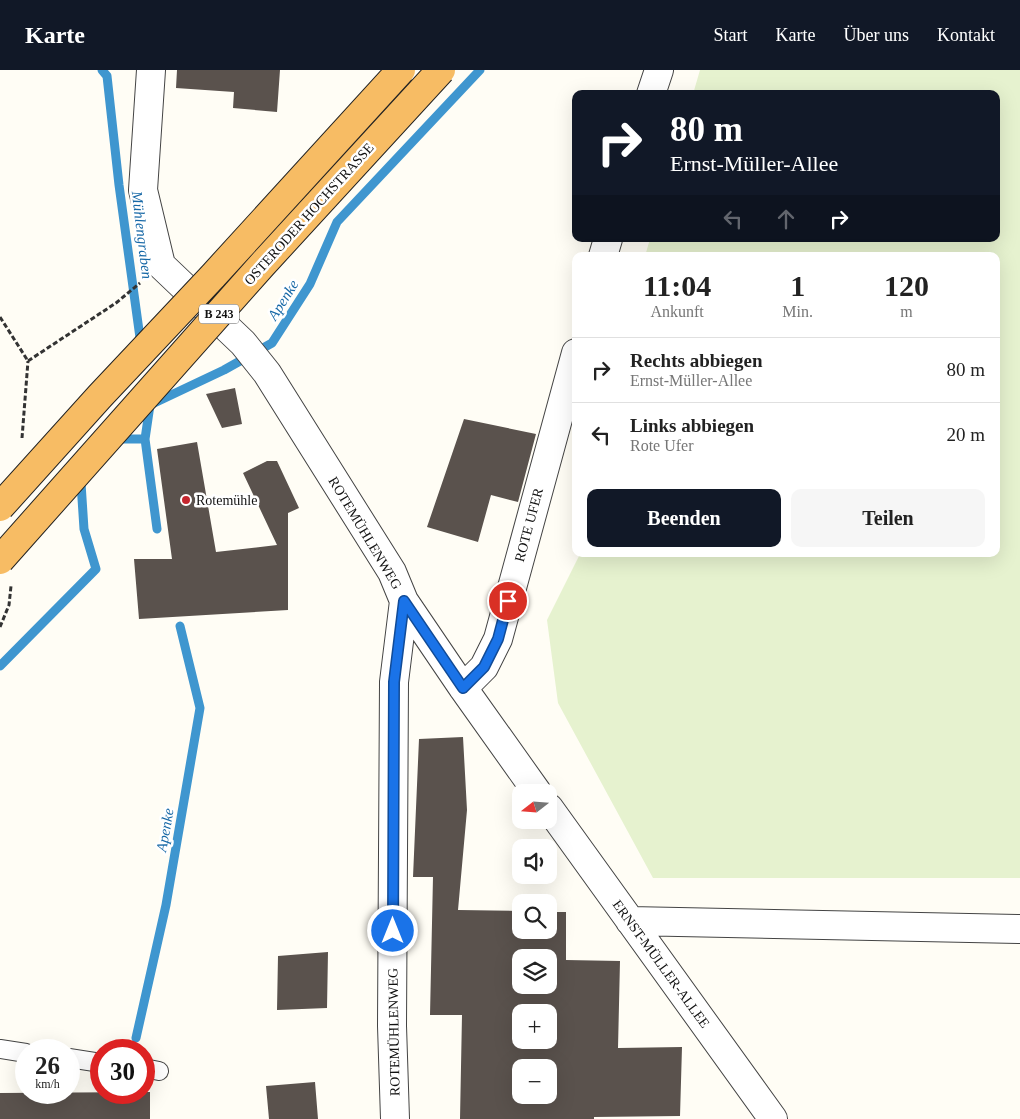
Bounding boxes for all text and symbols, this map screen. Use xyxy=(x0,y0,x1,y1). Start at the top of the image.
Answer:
text: Karte xyxy=(25,22,85,48)
text: Start xyxy=(714,25,748,45)
text: Karte xyxy=(776,25,816,45)
text: Über uns xyxy=(844,25,909,45)
text: Kontakt xyxy=(937,25,995,45)
icon: right xyxy=(587,110,652,175)
text: 80 m xyxy=(670,110,743,149)
street label: OSTERODER HOCHSTRASSE xyxy=(241,140,377,288)
text: Ernst-Müller-Allee xyxy=(670,151,838,176)
water label: Mühlengraben xyxy=(129,189,155,280)
icon: left xyxy=(719,205,747,233)
icon: ahead xyxy=(772,205,800,233)
icon: right xyxy=(825,205,853,233)
text: 11:04 xyxy=(643,269,711,302)
text: 1 xyxy=(790,269,805,302)
text: 120 xyxy=(884,269,929,302)
water label: Apenke xyxy=(264,277,302,324)
text: Ankunft xyxy=(650,303,704,320)
text: Min. xyxy=(782,303,813,320)
text: m xyxy=(900,303,913,320)
road number: B 243 xyxy=(199,304,239,323)
text: Rechts abbiegen xyxy=(630,350,762,371)
icon: right xyxy=(587,356,615,384)
text: 80 m xyxy=(946,359,985,380)
text: Ernst-Müller-Allee xyxy=(630,372,752,389)
text: Links abbiegen xyxy=(630,415,754,436)
icon: left xyxy=(587,421,615,449)
text: 20 m xyxy=(946,424,985,445)
text: Rote Ufer xyxy=(630,437,694,454)
street label: ROTEMÜHLENWEG xyxy=(326,474,405,592)
street label: ROTE UFER xyxy=(512,486,546,564)
button: Beenden xyxy=(587,489,781,547)
button: Teilen xyxy=(791,489,985,547)
place label: Rotemühle xyxy=(196,493,257,508)
marker: Rotemühle xyxy=(180,494,192,506)
pin xyxy=(487,580,529,622)
icon: arrive xyxy=(494,587,522,615)
north arrow xyxy=(512,784,558,829)
map controls xyxy=(512,784,557,1104)
water label: Apenke xyxy=(153,807,177,854)
button: sound xyxy=(512,839,557,884)
button: search xyxy=(512,894,557,939)
street label: ERNST-MÜLLER-ALLEE xyxy=(610,897,713,1031)
position arrow xyxy=(366,904,418,956)
button: layers xyxy=(512,949,557,994)
street label: ROTEMÜHLENWEG xyxy=(384,968,403,1096)
button: + xyxy=(512,1004,557,1049)
speed limit sign: 30 xyxy=(90,1039,155,1104)
text: 26 xyxy=(35,1052,60,1079)
button: − xyxy=(512,1059,557,1104)
text: km/h xyxy=(35,1077,60,1091)

